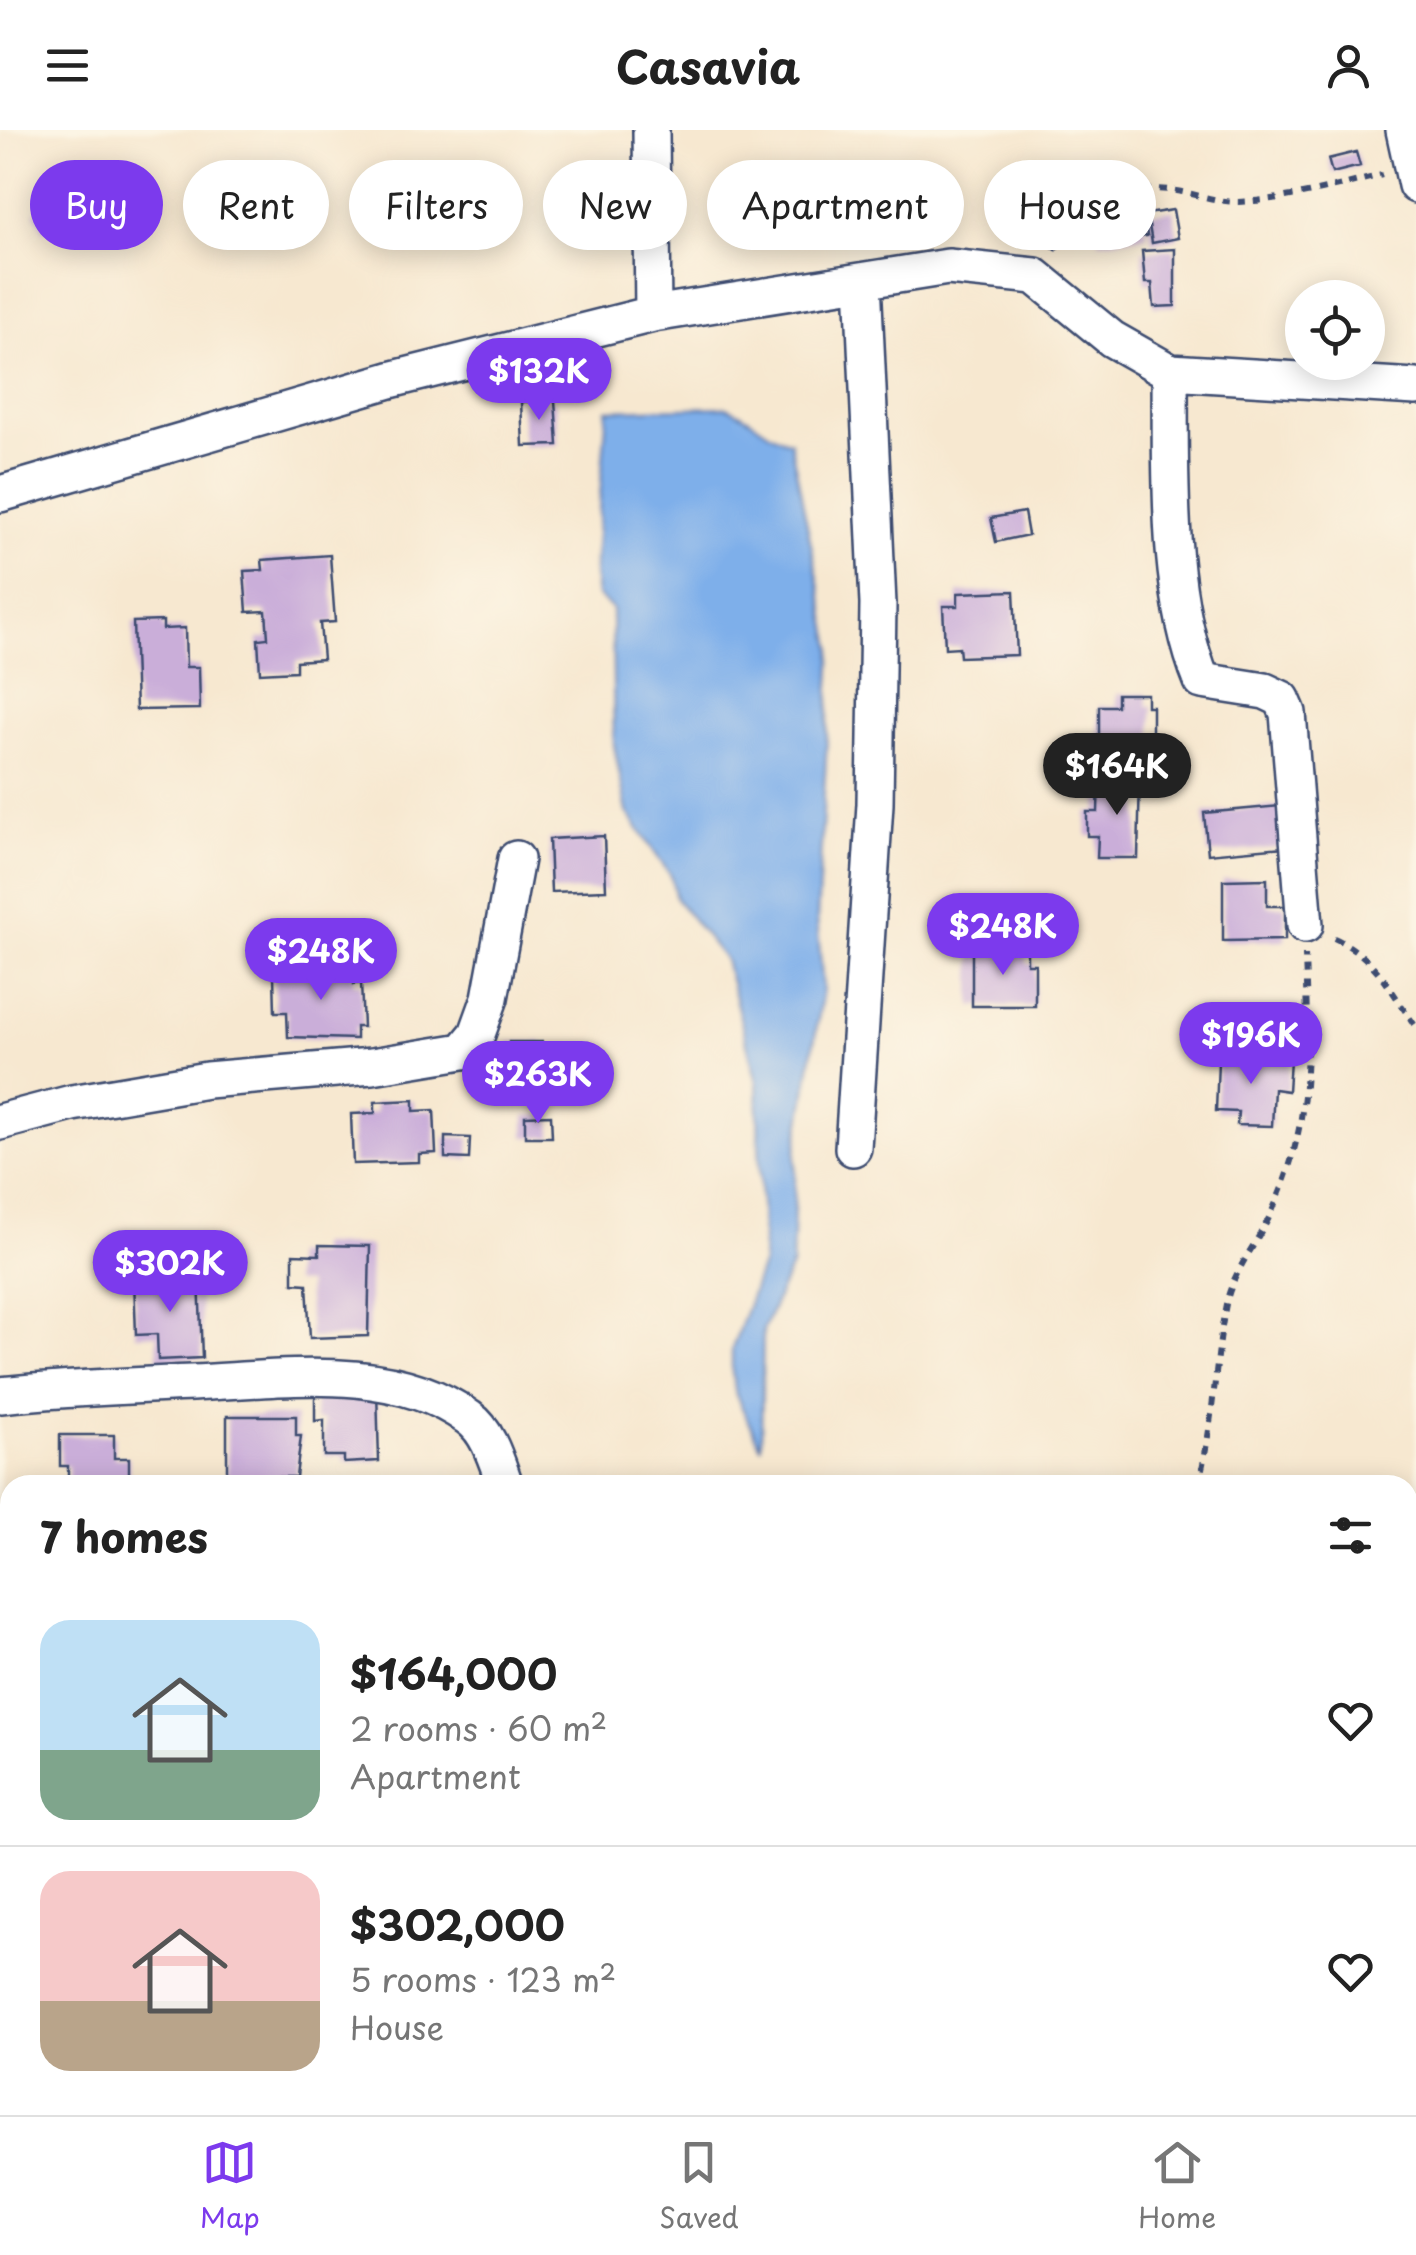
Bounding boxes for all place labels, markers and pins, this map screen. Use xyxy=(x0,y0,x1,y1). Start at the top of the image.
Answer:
pin: $132K xyxy=(469,338,609,423)
pin: $164K xyxy=(1047,733,1187,818)
pin: $248K xyxy=(933,893,1073,978)
pin: $248K xyxy=(251,918,391,1003)
pin: $196K xyxy=(1181,1002,1321,1087)
pin: $263K xyxy=(468,1041,608,1126)
pin: $302K xyxy=(100,1230,240,1315)

